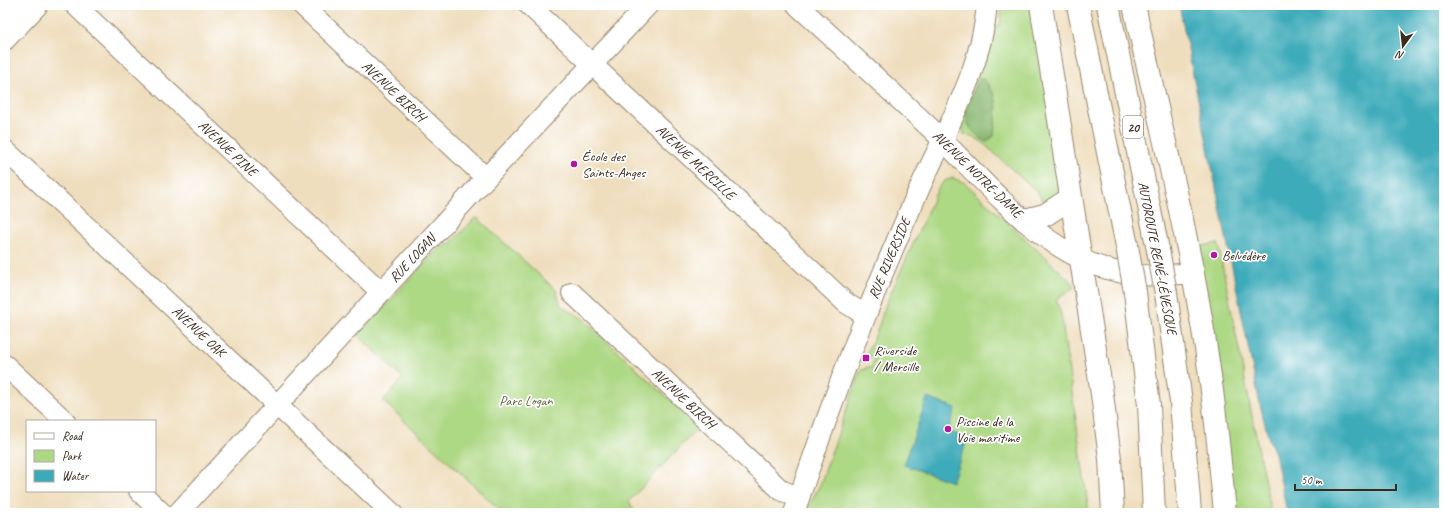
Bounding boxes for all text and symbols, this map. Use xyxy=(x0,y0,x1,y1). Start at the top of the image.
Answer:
north arrow xyxy=(1383,26,1423,66)
text: N xyxy=(1393,47,1406,63)
street label: AVENUE BIRCH xyxy=(358,58,431,127)
road number: 20 xyxy=(1123,116,1143,138)
street label: AVENUE PINE xyxy=(195,117,262,182)
street label: AVENUE MERCILLE xyxy=(653,121,740,205)
street label: AVENUE NOTRE-DAME xyxy=(929,127,1028,223)
place label: École des Saints-Anges xyxy=(582,148,646,181)
marker: École des Saints-Anges xyxy=(569,159,579,169)
street label: AUTOROUTE RENÉ-LÉVESQUE xyxy=(1134,180,1181,338)
street label: RUE RIVERSIDE xyxy=(865,213,915,301)
street label: RUE LOGAN xyxy=(386,229,441,286)
place label: Belvédère xyxy=(1222,247,1267,264)
marker: Belvédère xyxy=(1209,250,1219,260)
street label: AVENUE OAK xyxy=(169,302,230,362)
place label: Riverside / Mercille xyxy=(874,342,920,375)
marker: Riverside / Mercille xyxy=(861,353,871,363)
street label: AVENUE BIRCH xyxy=(648,365,721,434)
park label: Parc Logan xyxy=(499,392,553,409)
place label: Piscine de la Voie maritime xyxy=(956,413,1021,446)
legend xyxy=(26,420,156,492)
marker: Piscine de la Voie maritime xyxy=(943,424,953,434)
text: Road xyxy=(62,428,84,444)
text: Park xyxy=(62,448,83,464)
scale bar xyxy=(1295,466,1396,492)
text: Water xyxy=(62,468,90,484)
text: 50 m xyxy=(1301,472,1323,488)

